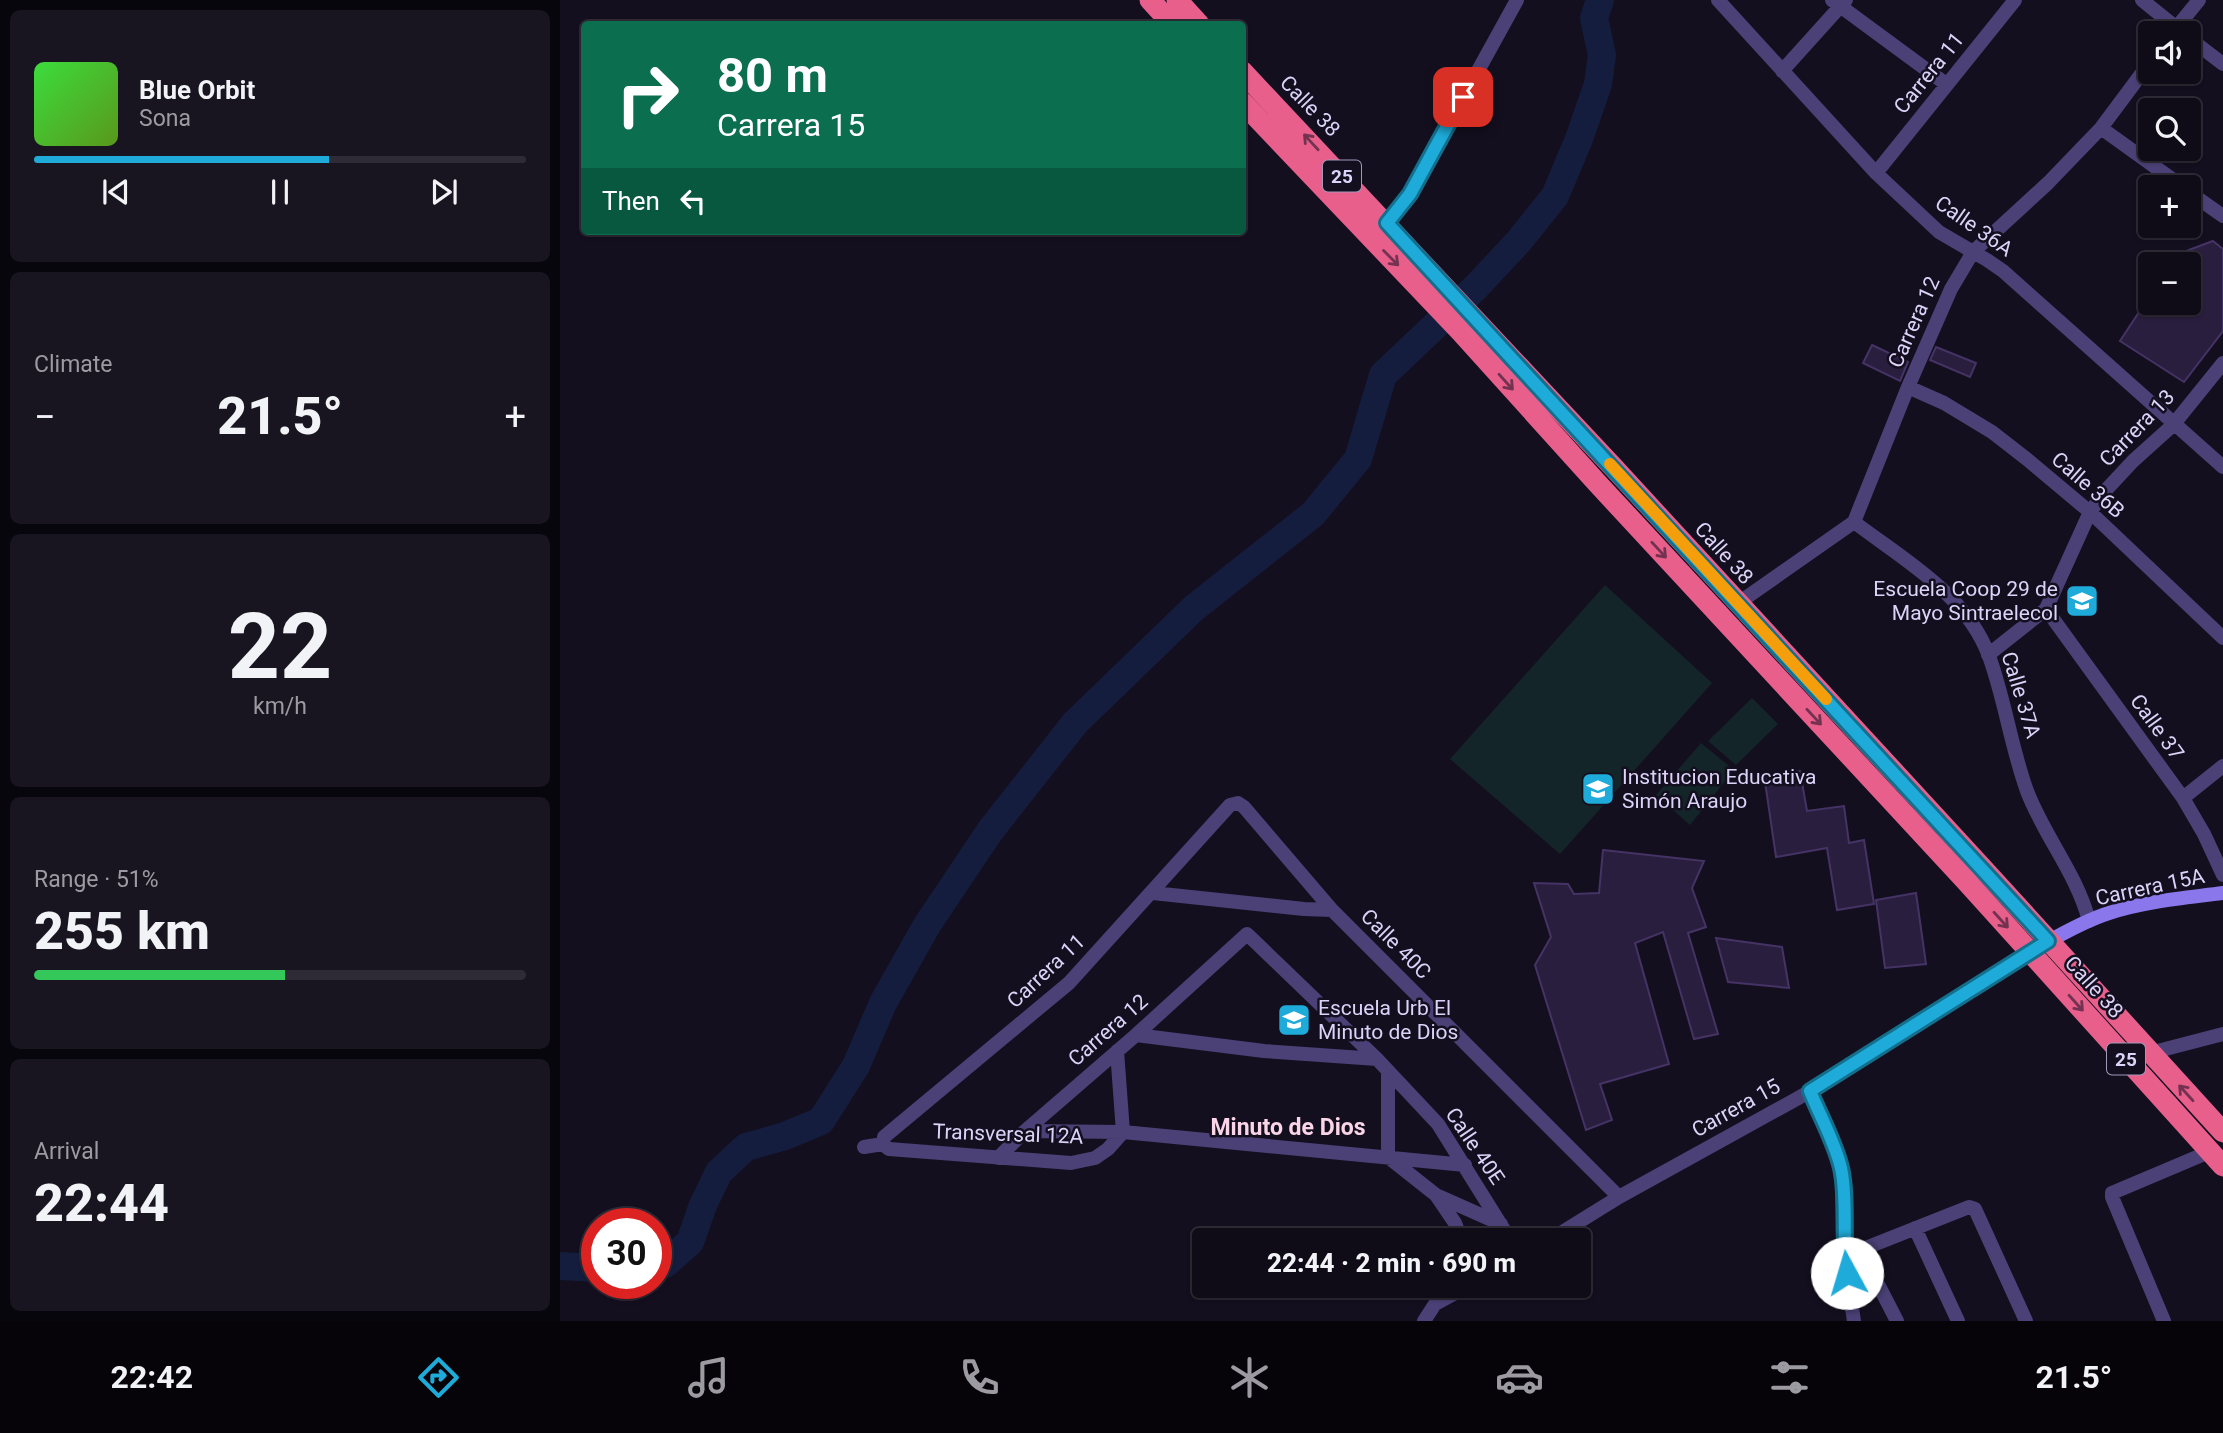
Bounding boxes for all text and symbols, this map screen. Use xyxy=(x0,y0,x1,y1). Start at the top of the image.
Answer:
map controls xyxy=(2138,21,2201,315)
button: sound xyxy=(2138,21,2201,84)
street label: Carrera 11 xyxy=(1889,28,1969,118)
text: 80 m xyxy=(717,47,828,104)
icon: right xyxy=(602,49,693,140)
pin xyxy=(1433,67,1493,127)
street label: Calle 38 xyxy=(1275,71,1345,141)
text: Blue Orbit xyxy=(139,75,255,105)
icon: arrive xyxy=(1444,78,1482,116)
button: search xyxy=(2138,98,2201,161)
text: Sona xyxy=(139,105,191,132)
text: Carrera 15 xyxy=(717,106,865,144)
one-way arrow xyxy=(1303,133,1319,151)
road number: 25 xyxy=(1323,160,1361,192)
icon: previous xyxy=(97,173,135,211)
icon: pause xyxy=(261,173,299,211)
icon: next xyxy=(425,173,463,211)
button: + xyxy=(2138,175,2201,238)
icon: left xyxy=(674,182,712,220)
text: Then xyxy=(602,186,660,216)
street label: Calle 36A xyxy=(1931,191,2018,262)
one-way arrow xyxy=(1382,250,1399,267)
button: − xyxy=(2138,252,2201,315)
street label: Carrera 12 xyxy=(1883,273,1945,371)
text: Climate xyxy=(34,351,113,378)
one-way arrow xyxy=(1498,373,1514,391)
street label: Carrera 13 xyxy=(2095,385,2179,471)
text: 21.5° xyxy=(217,386,343,447)
text: − xyxy=(34,395,56,439)
text: + xyxy=(504,395,526,439)
street label: Calle 36B xyxy=(2047,447,2129,523)
street label: Calle 38 xyxy=(1690,517,1758,589)
one-way arrow xyxy=(1651,541,1667,559)
place label: Escuela Coop 29 de Mayo Sintraelecol xyxy=(1873,577,2058,625)
school or university icon: Escuela Coop 29 de Mayo Sintraelecol xyxy=(2063,582,2101,620)
text: 22 xyxy=(228,594,332,700)
street label: Calle 37A xyxy=(1997,649,2046,741)
street label: Calle 37 xyxy=(2125,690,2189,764)
text: km/h xyxy=(253,693,307,720)
one-way arrow xyxy=(1805,708,1822,725)
place label: Institucion Educativa Simón Araujo xyxy=(1622,765,1816,813)
school or university icon: Institucion Educativa Simón Araujo xyxy=(1579,770,1617,808)
street label: Carrera 15A xyxy=(2093,864,2207,910)
text: Range · 51% xyxy=(34,866,159,893)
text: 255 km xyxy=(34,901,210,962)
street label: Calle 40C xyxy=(1356,904,1436,984)
one-way arrow xyxy=(1993,911,2009,929)
street label: Carrera 11 xyxy=(1002,929,1090,1013)
street label: Calle 38 xyxy=(2060,951,2128,1023)
street label: Carrera 12 xyxy=(1063,989,1153,1071)
one-way arrow xyxy=(2068,994,2084,1012)
place label: Escuela Urb El Minuto de Dios xyxy=(1318,996,1458,1044)
school or university icon: Escuela Urb El Minuto de Dios xyxy=(1275,1001,1313,1039)
road number: 25 xyxy=(2107,1044,2145,1074)
street label: Carrera 15 xyxy=(1688,1074,1784,1142)
one-way arrow xyxy=(2178,1085,2195,1102)
street label: Calle 40E xyxy=(1441,1103,1509,1189)
district label: Minuto de Dios xyxy=(1210,1114,1366,1141)
street label: Transversal 12A xyxy=(932,1119,1084,1149)
text: Arrival xyxy=(34,1138,99,1165)
text: 22:44 xyxy=(34,1173,169,1234)
speed limit sign: 30 xyxy=(581,1208,672,1299)
position arrow xyxy=(1810,1236,1884,1310)
text: 22:44 · 2 min · 690 m xyxy=(1267,1248,1516,1278)
icon: directions xyxy=(414,1353,463,1402)
icon: music xyxy=(684,1353,733,1402)
icon: phone xyxy=(955,1353,1004,1402)
icon: climate xyxy=(1225,1353,1274,1402)
icon: car xyxy=(1495,1353,1544,1402)
icon: filters xyxy=(1765,1353,1814,1402)
text: 22:42 xyxy=(111,1358,193,1396)
text: 21.5° xyxy=(2035,1358,2112,1396)

